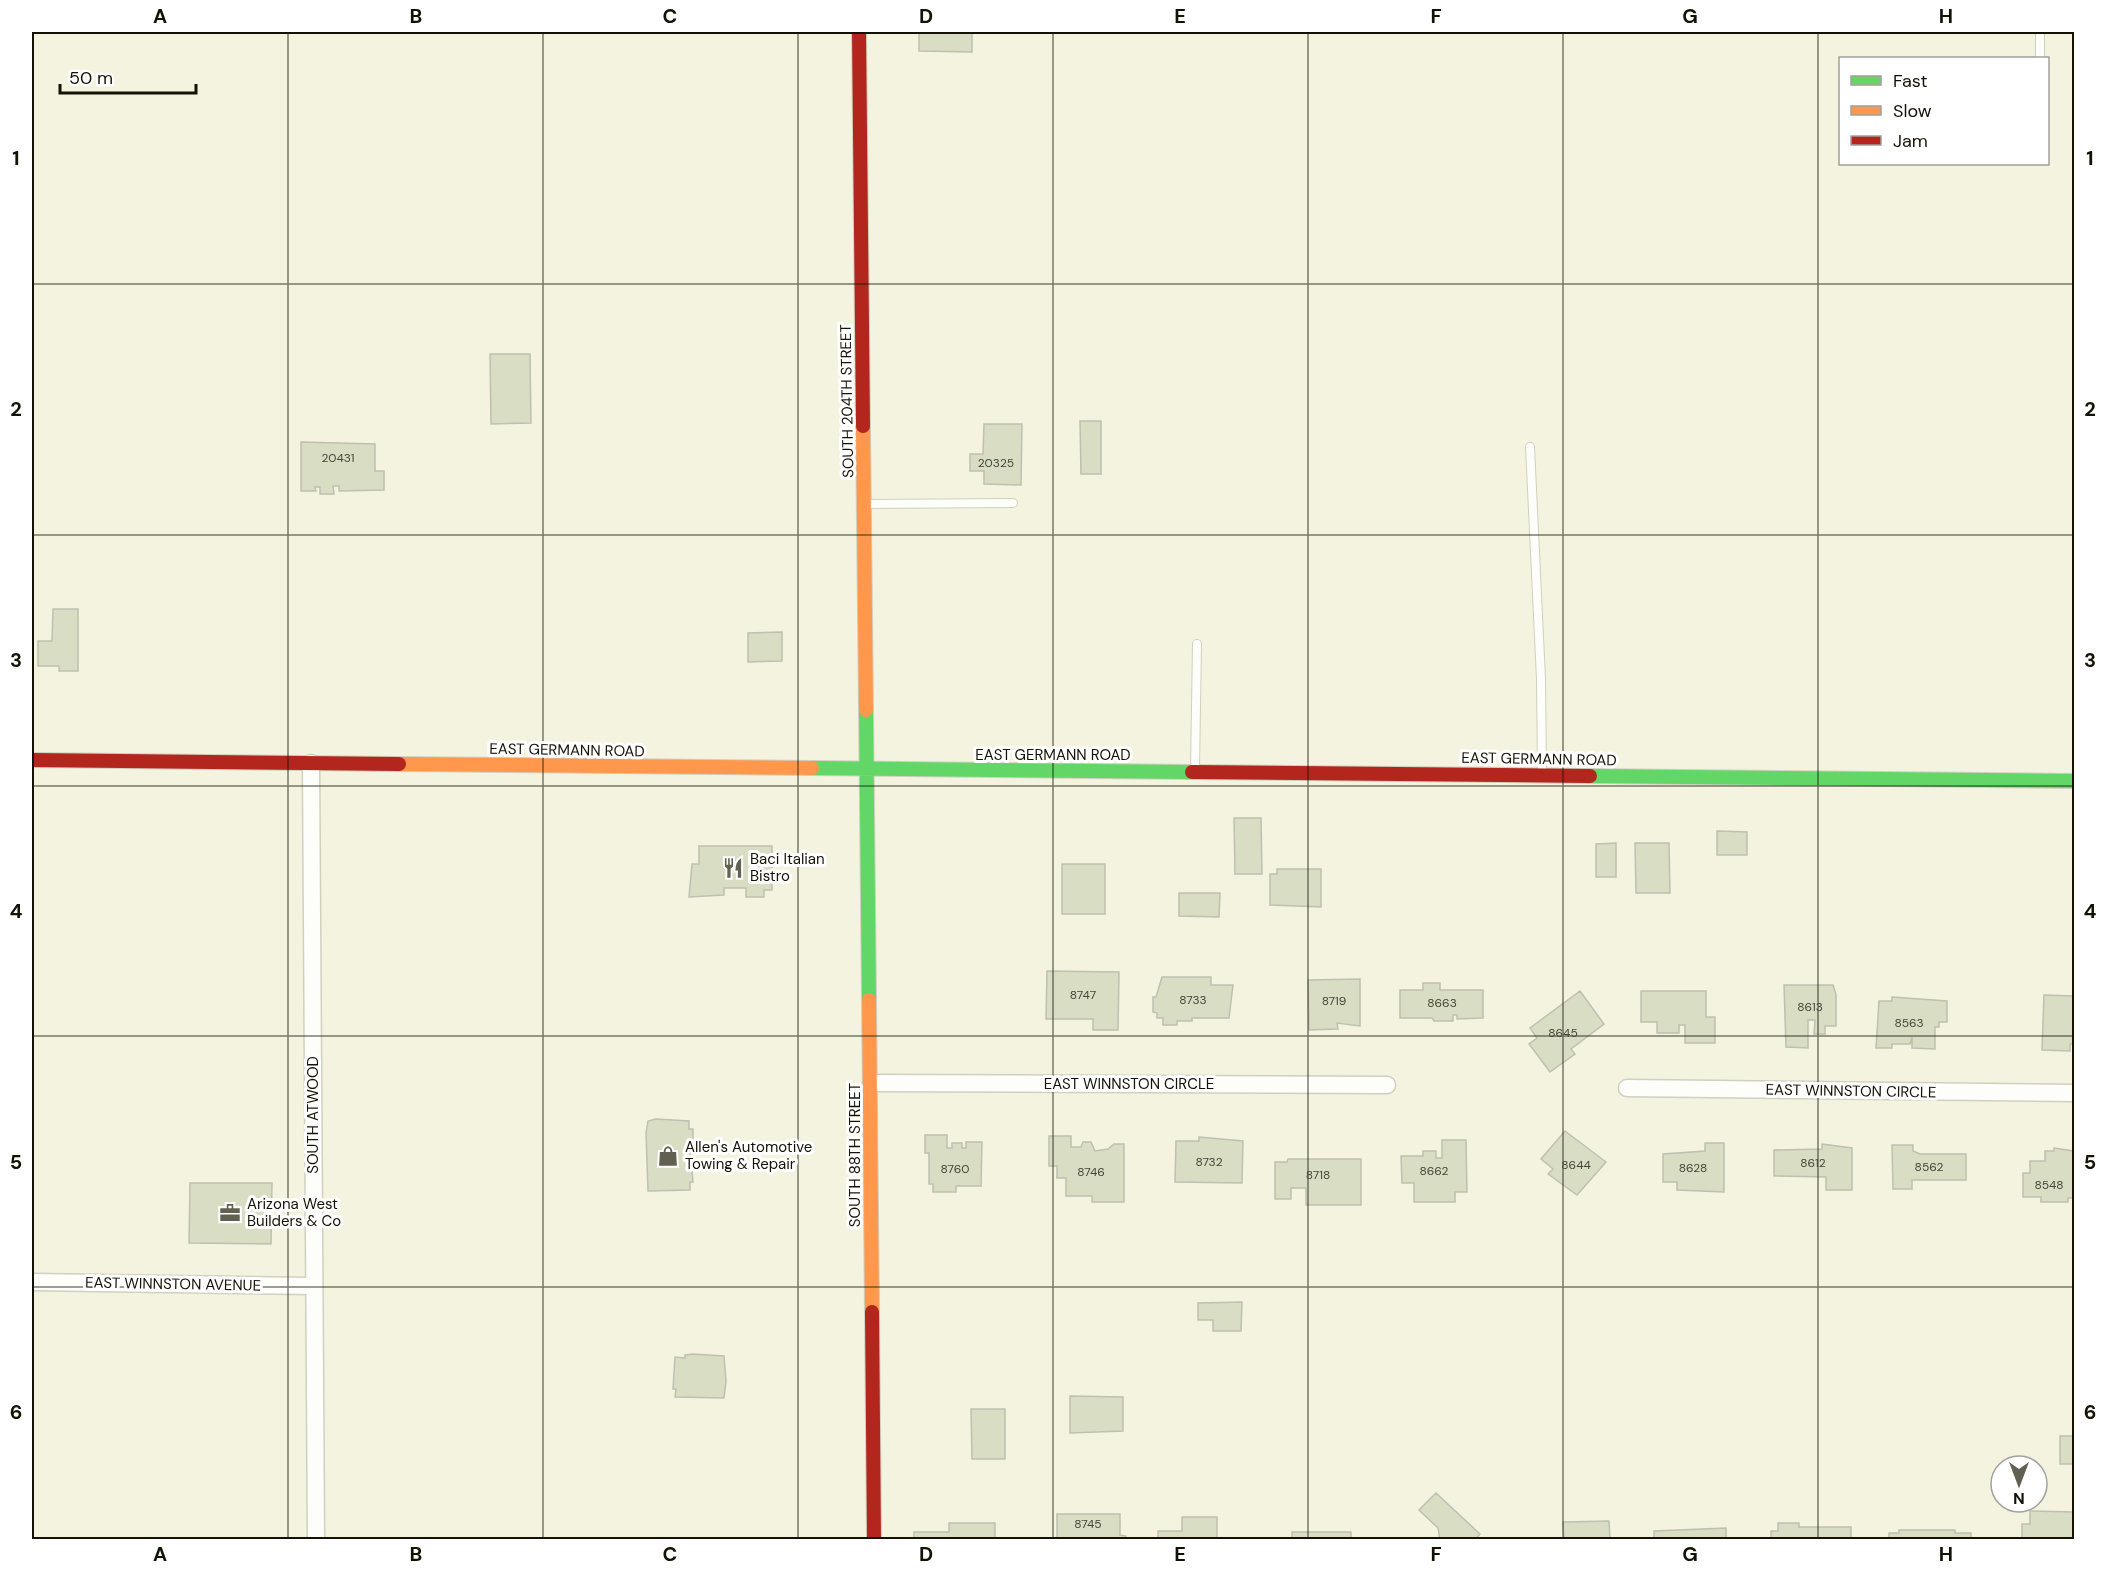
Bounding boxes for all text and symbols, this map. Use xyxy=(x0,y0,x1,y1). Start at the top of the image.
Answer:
text: A xyxy=(153,3,167,29)
text: B xyxy=(410,3,422,29)
text: C xyxy=(663,3,677,29)
text: D xyxy=(919,3,933,29)
text: E xyxy=(1174,3,1186,29)
text: F xyxy=(1430,3,1442,29)
text: G xyxy=(1682,3,1698,29)
text: H xyxy=(1939,3,1953,29)
scale bar xyxy=(60,57,196,95)
legend xyxy=(1839,57,2049,165)
text: 50 m xyxy=(69,66,113,90)
text: Fast xyxy=(1893,69,1928,93)
text: Slow xyxy=(1893,99,1932,123)
text: Jam xyxy=(1893,129,1928,153)
text: 1 xyxy=(12,145,20,171)
text: 1 xyxy=(2086,145,2094,171)
street label: SOUTH 204TH STREET xyxy=(836,324,858,478)
text: 2 xyxy=(10,396,22,422)
text: 2 xyxy=(2084,396,2096,422)
house number: 20431 xyxy=(322,450,354,466)
house number: 20325 xyxy=(978,455,1014,471)
text: 3 xyxy=(10,647,22,673)
text: 3 xyxy=(2084,647,2096,673)
street label: EAST GERMANN ROAD xyxy=(489,739,645,761)
street label: EAST GERMANN ROAD xyxy=(975,745,1131,765)
street label: EAST GERMANN ROAD xyxy=(1461,748,1617,770)
place label: Baci Italian Bistro xyxy=(750,849,825,886)
restaurant icon: Baci Italian Bistro xyxy=(721,856,745,880)
text: 4 xyxy=(10,898,23,924)
text: 4 xyxy=(2084,898,2097,924)
house number: 8747 xyxy=(1070,987,1096,1003)
house number: 8733 xyxy=(1179,992,1207,1008)
house number: 8719 xyxy=(1322,993,1346,1009)
house number: 8663 xyxy=(1427,995,1457,1011)
house number: 8613 xyxy=(1797,999,1823,1015)
house number: 8563 xyxy=(1894,1015,1924,1031)
house number: 8645 xyxy=(1548,1025,1578,1041)
street label: SOUTH ATWOOD xyxy=(303,1056,323,1174)
street label: EAST WINNSTON CIRCLE xyxy=(1044,1074,1214,1094)
street label: EAST WINNSTON CIRCLE xyxy=(1766,1080,1936,1102)
street label: SOUTH 88TH STREET xyxy=(845,1083,865,1227)
place label: Allen's Automotive Towing & Repair xyxy=(685,1137,812,1174)
shop icon: Allen's Automotive Towing & Repair xyxy=(656,1144,680,1168)
text: 5 xyxy=(10,1149,22,1175)
text: 5 xyxy=(2084,1149,2096,1175)
house number: 8732 xyxy=(1195,1154,1223,1170)
house number: 8612 xyxy=(1800,1155,1826,1171)
house number: 8644 xyxy=(1561,1157,1591,1173)
house number: 8562 xyxy=(1915,1159,1943,1175)
house number: 8628 xyxy=(1679,1160,1707,1176)
house number: 8760 xyxy=(941,1161,969,1177)
house number: 8662 xyxy=(1420,1163,1449,1179)
house number: 8746 xyxy=(1077,1164,1105,1180)
house number: 8718 xyxy=(1306,1167,1330,1183)
house number: 8548 xyxy=(2034,1177,2064,1193)
place label: Arizona West Builders & Co xyxy=(247,1194,341,1231)
office icon: Arizona West Builders & Co xyxy=(218,1201,242,1225)
street label: EAST WINNSTON AVENUE xyxy=(85,1272,261,1296)
text: 6 xyxy=(10,1399,22,1425)
text: 6 xyxy=(2084,1399,2096,1425)
north arrow xyxy=(1989,1454,2049,1514)
text: N xyxy=(2013,1488,2025,1509)
house number: 8745 xyxy=(1074,1516,1102,1532)
text: A xyxy=(153,1541,167,1567)
text: B xyxy=(410,1541,422,1567)
text: C xyxy=(663,1541,677,1567)
text: D xyxy=(919,1541,933,1567)
text: E xyxy=(1174,1541,1186,1567)
text: F xyxy=(1430,1541,1442,1567)
text: G xyxy=(1682,1541,1698,1567)
text: H xyxy=(1939,1541,1953,1567)

